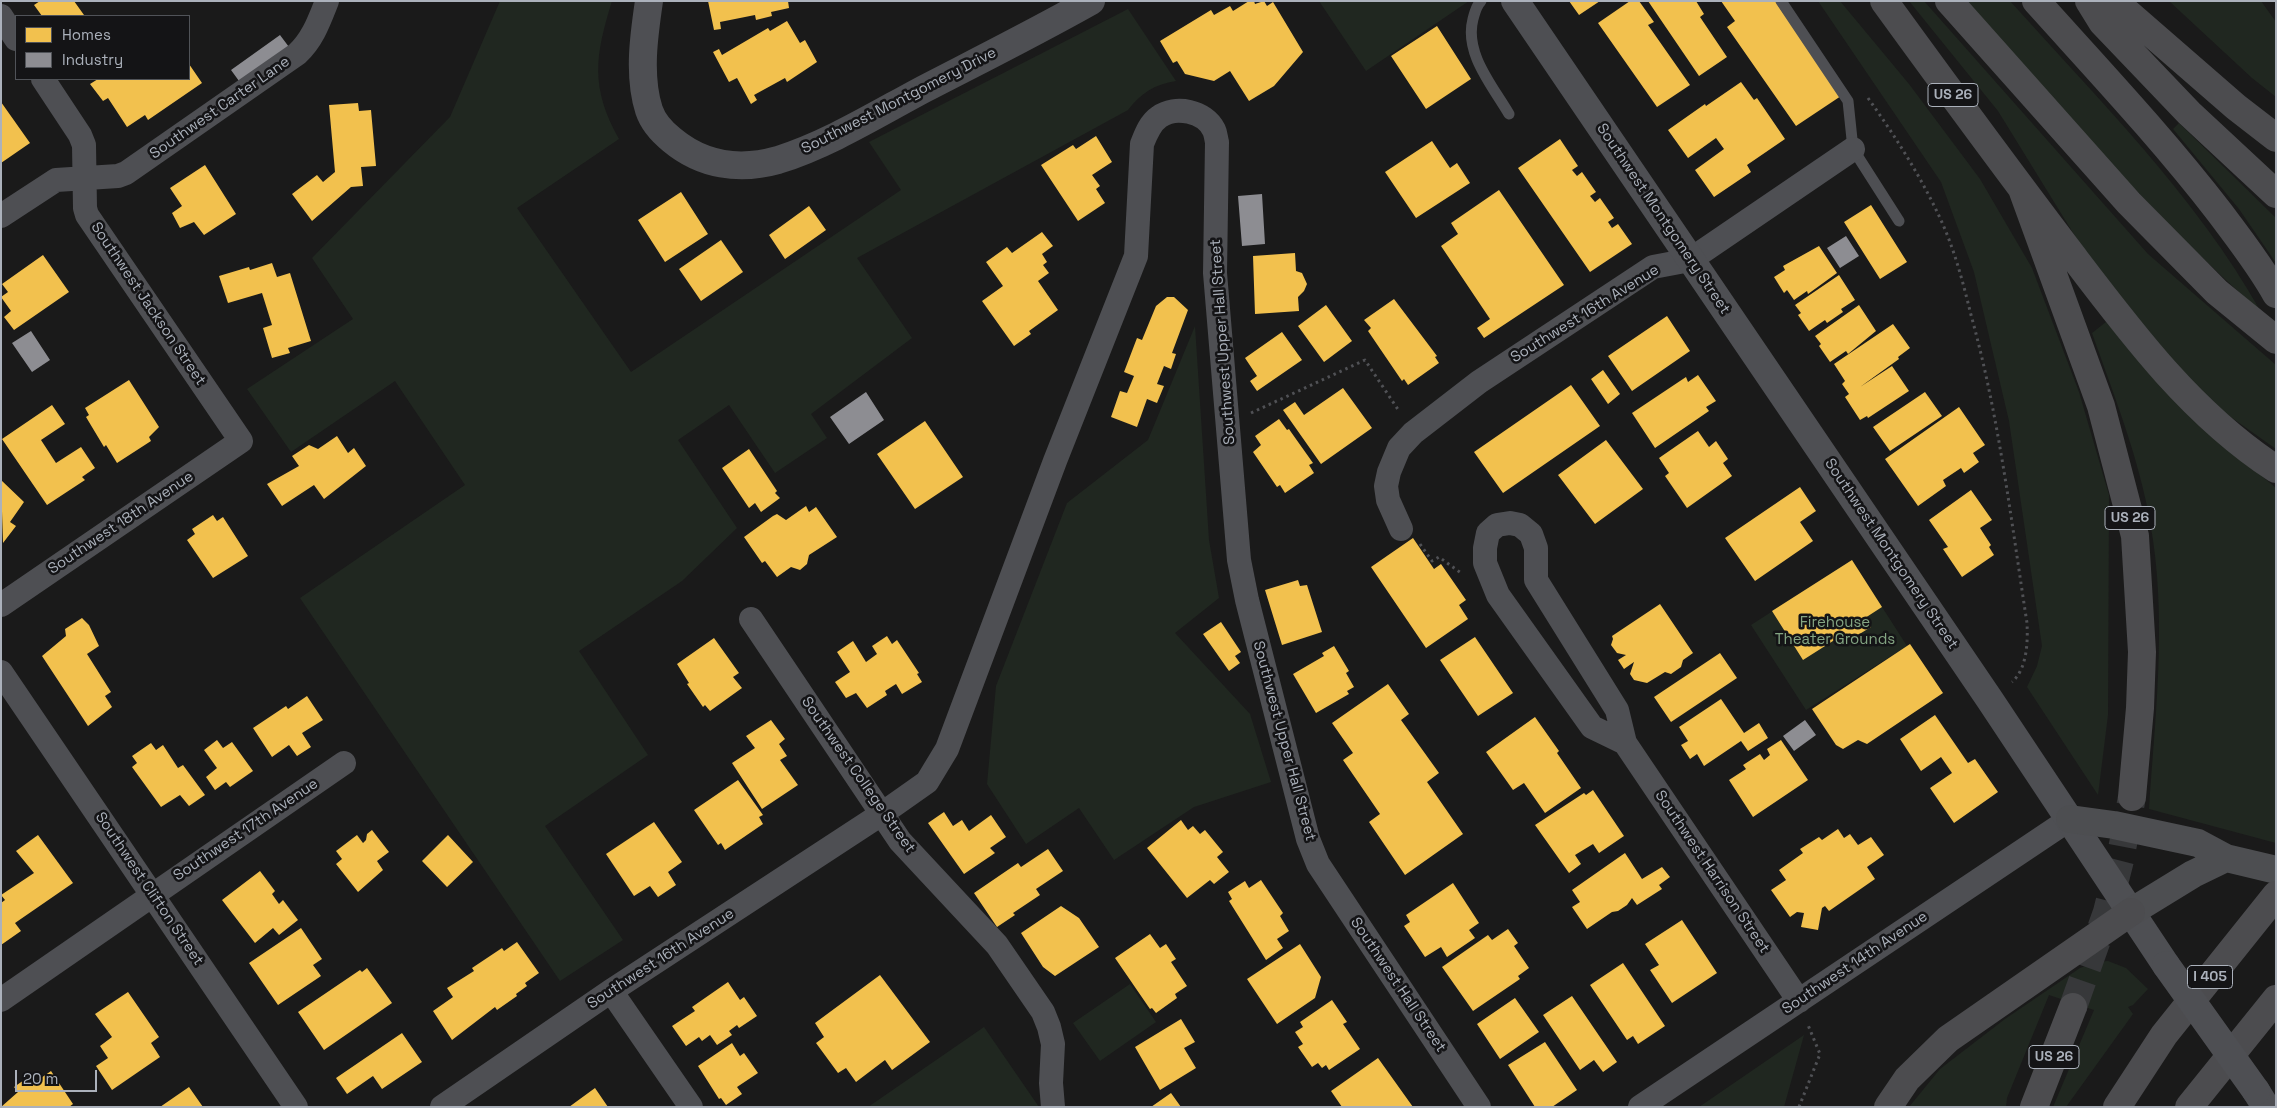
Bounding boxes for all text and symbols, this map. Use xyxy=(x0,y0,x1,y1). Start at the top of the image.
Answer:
legend xyxy=(15,15,190,80)
text: Homes xyxy=(62,25,111,44)
street label: Southwest Montgomery Drive xyxy=(799,44,999,158)
text: Industry xyxy=(62,50,123,69)
street label: Southwest Carter Lane xyxy=(147,53,293,163)
road number: US 26 xyxy=(1928,84,1978,106)
street label: Southwest Montgomery Street xyxy=(1592,120,1734,318)
street label: Southwest Jackson Street xyxy=(87,219,209,389)
street label: Southwest Upper Hall Street xyxy=(1207,239,1239,445)
street label: Southwest 16th Avenue xyxy=(1508,261,1662,367)
street label: Southwest Montgomery Street xyxy=(1820,455,1962,653)
street label: Southwest 18th Avenue xyxy=(45,468,197,578)
road number: US 26 xyxy=(2105,506,2155,530)
park label: Firehouse Theater Grounds xyxy=(1775,614,1895,649)
street label: Southwest Upper Hall Street xyxy=(1249,639,1319,843)
street label: Southwest College Street xyxy=(797,694,919,856)
street label: Southwest 17th Avenue xyxy=(170,775,322,885)
street label: Southwest Harrison Street xyxy=(1651,787,1773,957)
street label: Southwest Clifton Street xyxy=(91,809,207,969)
street label: Southwest 16th Avenue xyxy=(584,905,738,1013)
street label: Southwest 14th Avenue xyxy=(1779,908,1931,1018)
street label: Southwest Hall Street xyxy=(1346,914,1450,1056)
road number: I 405 xyxy=(2188,966,2232,989)
road number: US 26 xyxy=(2029,1046,2079,1068)
scale bar xyxy=(18,1060,100,1092)
text: 20 m xyxy=(23,1069,58,1088)

